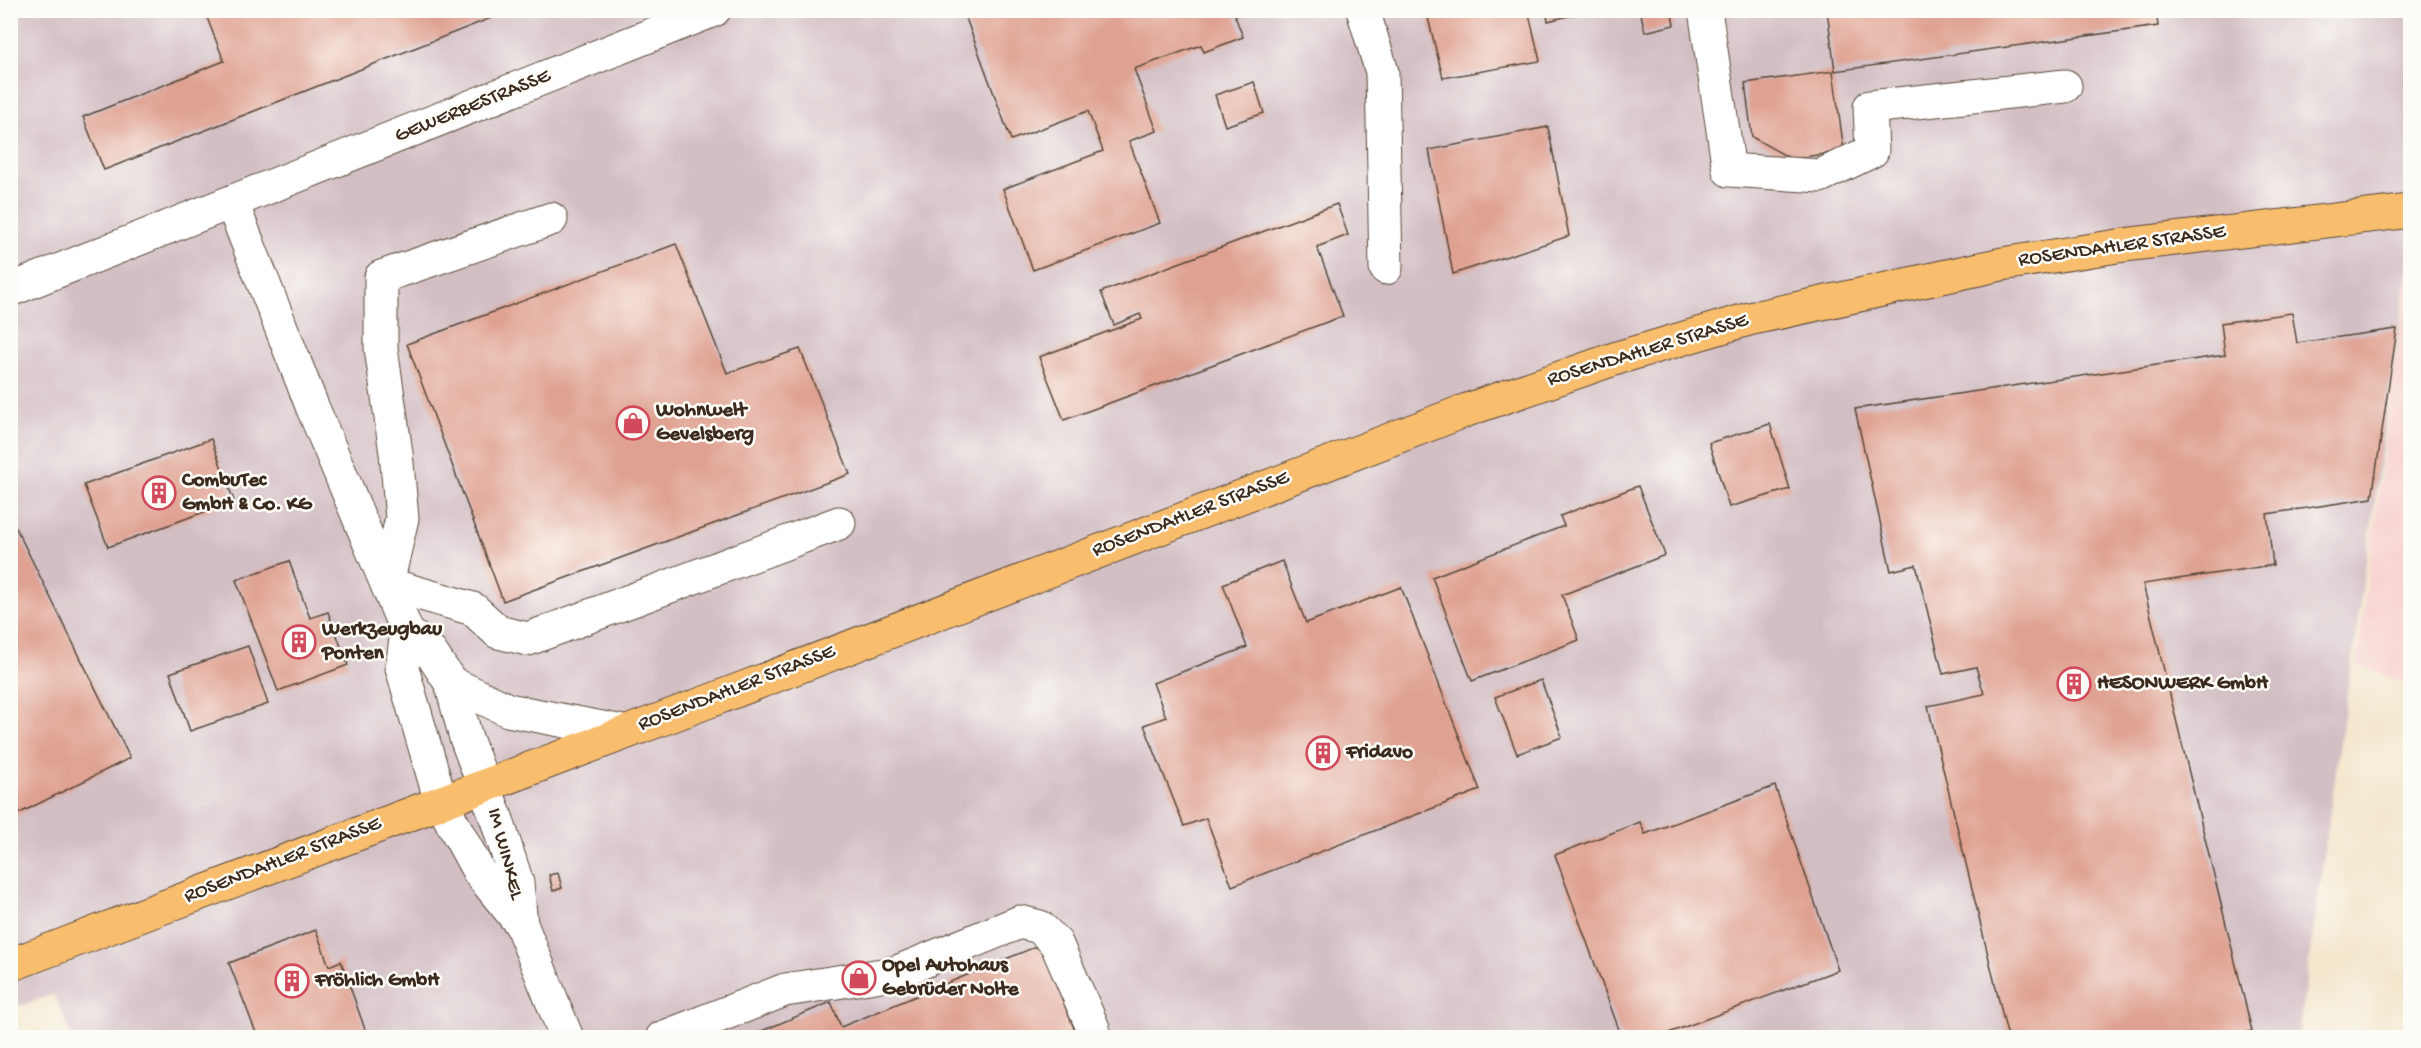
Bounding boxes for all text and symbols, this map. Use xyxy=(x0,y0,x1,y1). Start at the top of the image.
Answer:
street label: GEWERBESTRASSE xyxy=(391,64,555,150)
street label: ROSENDAHLER STRASSE xyxy=(2017,220,2228,274)
street label: ROSENDAHLER STRASSE xyxy=(1545,308,1752,393)
place label: Wohnwelt Gevelsberg xyxy=(655,399,754,448)
shop icon: Wohnwelt Gevelsberg xyxy=(615,405,651,441)
street label: ROSENDAHLER STRASSE xyxy=(1089,466,1294,564)
place label: CombuTec GmbH & Co. KG xyxy=(181,469,313,518)
building icon: CombuTec GmbH & Co. KG xyxy=(141,475,177,511)
place label: Werkzeugbau Ponten xyxy=(321,618,442,667)
building icon: Werkzeugbau Ponten xyxy=(281,624,317,660)
street label: ROSENDAHLER STRASSE xyxy=(635,640,840,738)
building icon: HESONWERK GmbH xyxy=(2056,666,2092,702)
place label: HESONWERK GmbH xyxy=(2097,672,2269,697)
building icon: Fridavo xyxy=(1305,735,1341,771)
place label: Fridavo xyxy=(1345,741,1413,766)
street label: IM WINKEL xyxy=(480,806,529,904)
street label: ROSENDAHLER STRASSE xyxy=(181,812,386,910)
place label: Opel Autohaus Gebrüder Nolte xyxy=(882,954,1020,1003)
shop icon: Opel Autohaus Gebrüder Nolte xyxy=(841,960,877,996)
building icon: Fröhlich GmbH xyxy=(274,963,310,999)
place label: Fröhlich GmbH xyxy=(314,969,440,994)

